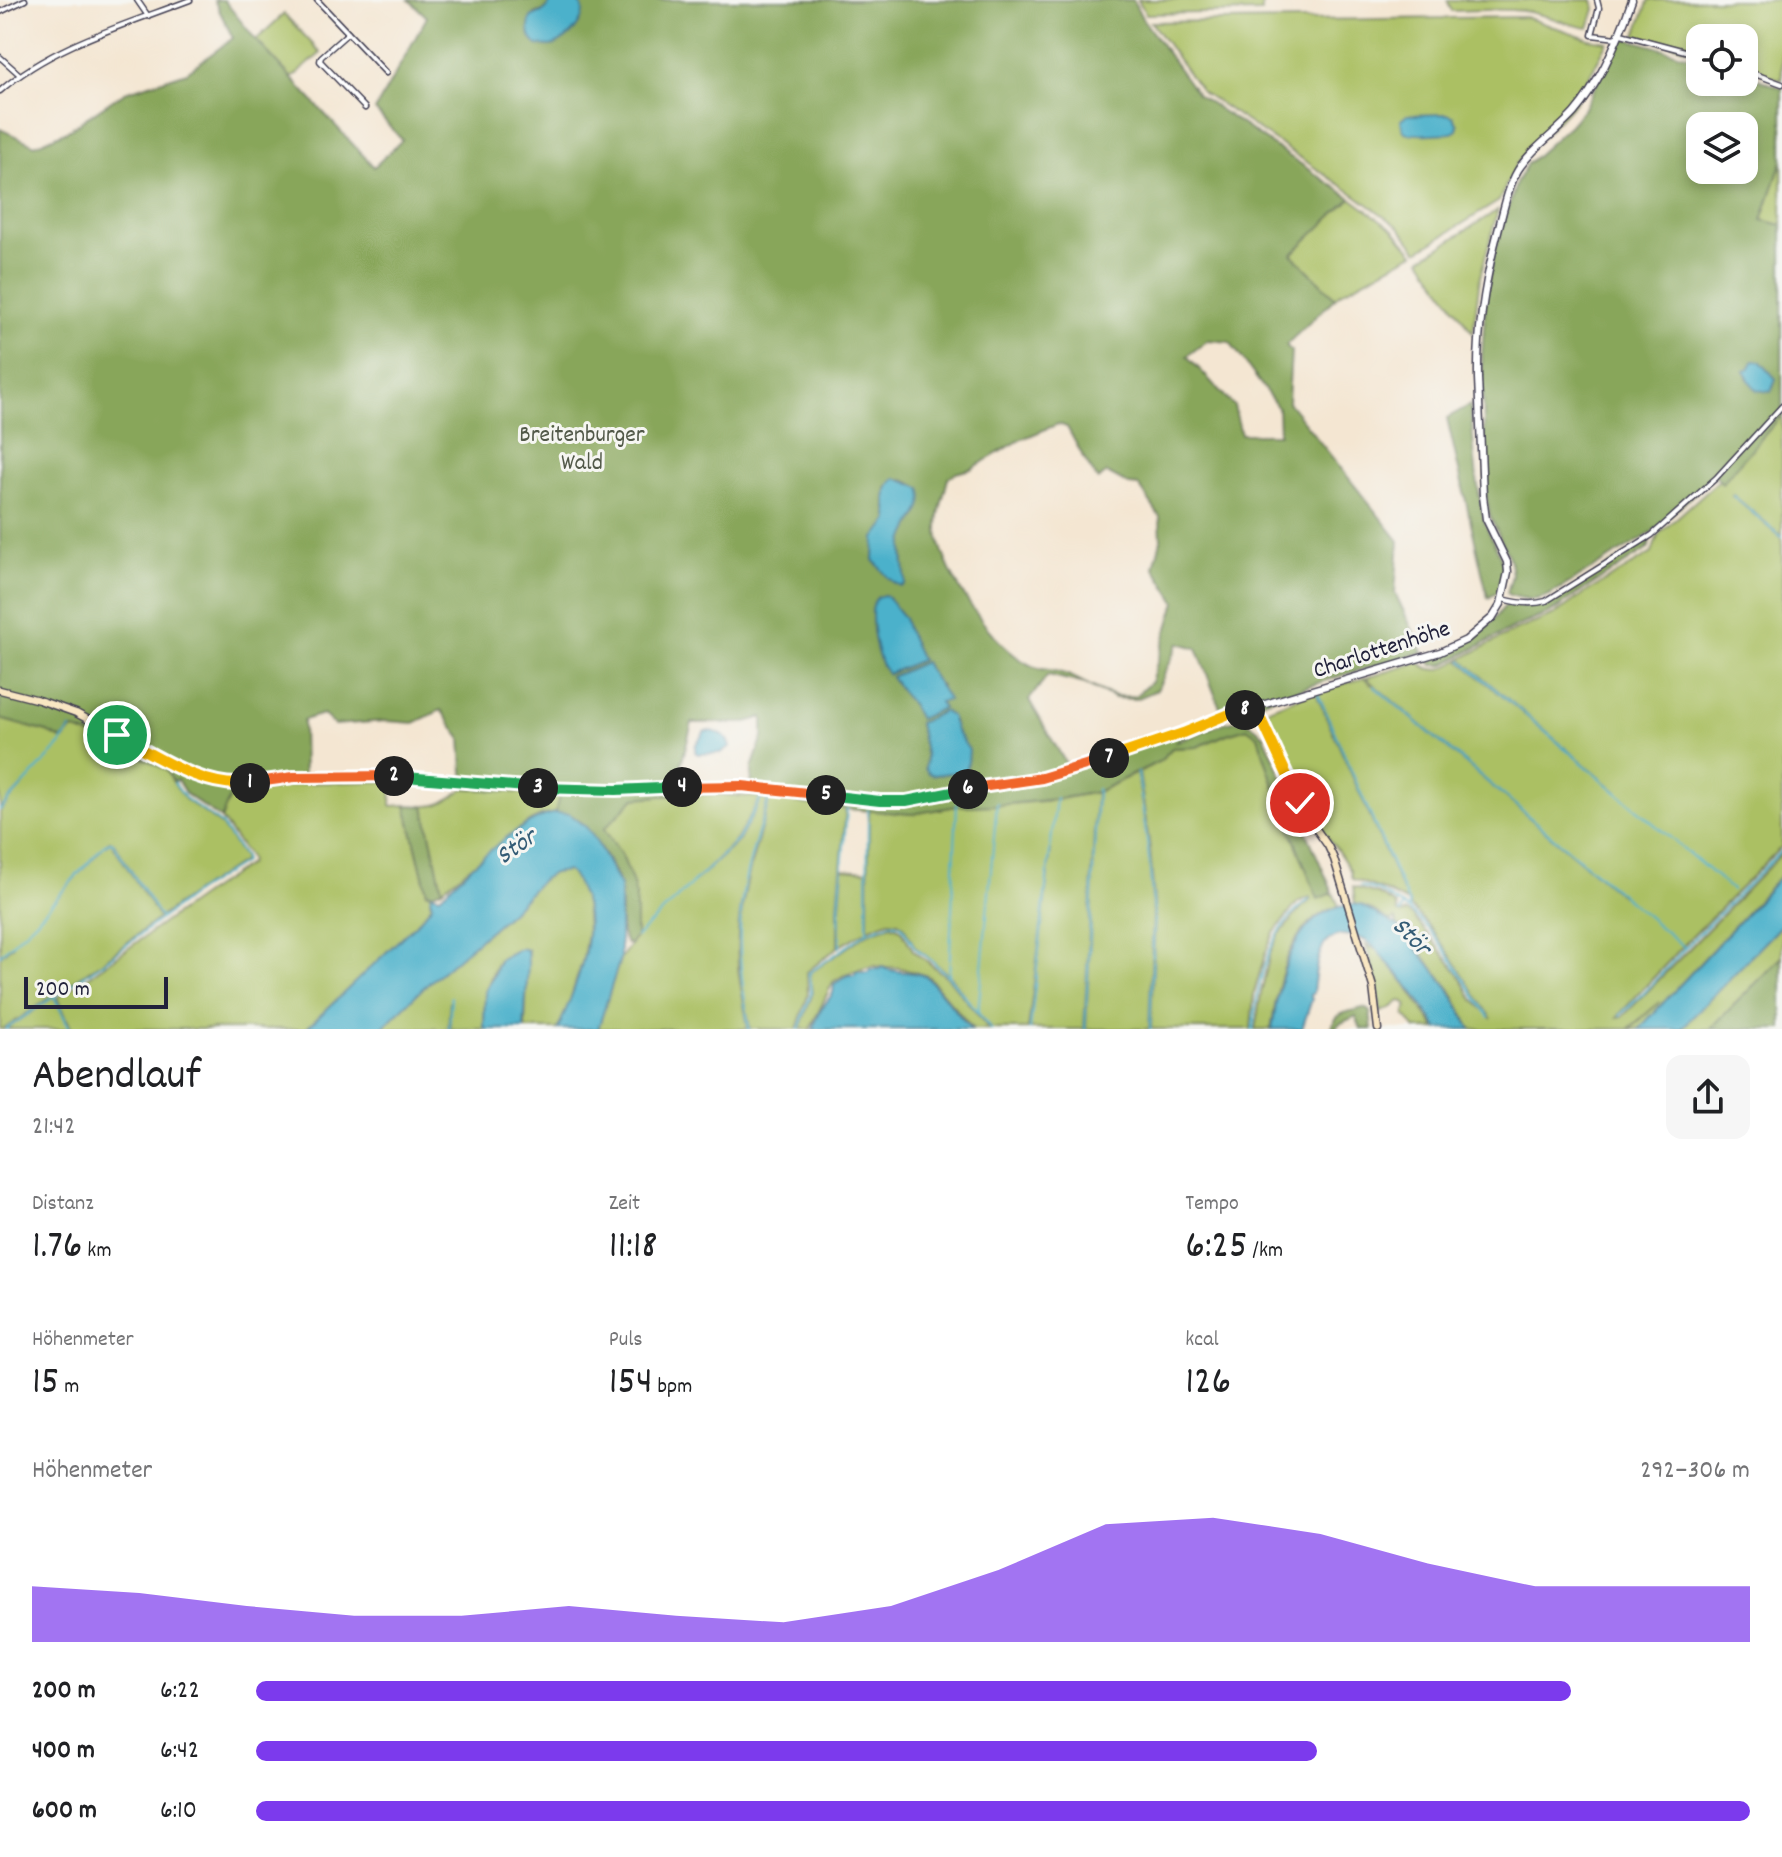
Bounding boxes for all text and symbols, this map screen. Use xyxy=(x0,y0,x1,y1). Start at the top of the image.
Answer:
map controls xyxy=(1686,24,1758,184)
button: locate xyxy=(1686,24,1758,96)
button: layers xyxy=(1686,112,1758,184)
park label: Breitenburger Wald xyxy=(519,419,645,481)
street label: Charlottenhöhe xyxy=(1309,613,1455,689)
pin: 8 xyxy=(1225,690,1265,730)
text: 8 xyxy=(1241,694,1249,725)
pin xyxy=(83,701,151,769)
icon: arrive xyxy=(95,713,139,757)
pin: 7 xyxy=(1089,738,1129,778)
text: 7 xyxy=(1105,742,1113,773)
pin: 2 xyxy=(374,756,414,796)
text: 2 xyxy=(389,760,399,791)
pin: 1 xyxy=(230,763,270,803)
text: 1 xyxy=(248,767,252,798)
pin: 4 xyxy=(662,767,702,807)
pin: 3 xyxy=(518,768,558,808)
pin: 6 xyxy=(948,769,988,809)
pin xyxy=(1266,769,1334,837)
text: 4 xyxy=(677,771,687,802)
text: 3 xyxy=(533,772,543,803)
text: 6 xyxy=(963,773,973,804)
pin: 5 xyxy=(806,775,846,815)
text: 5 xyxy=(821,779,831,810)
icon: check xyxy=(1278,781,1322,825)
water label: Stör xyxy=(489,819,548,875)
water label: Stör xyxy=(1382,909,1441,968)
scale bar xyxy=(24,973,168,1009)
text: 200 m xyxy=(36,975,90,1006)
text: Abendlauf xyxy=(32,1047,201,1110)
button: share xyxy=(1666,1055,1750,1139)
text: 21:42 xyxy=(32,1109,76,1146)
text: Distanz xyxy=(32,1189,94,1220)
text: Zeit xyxy=(609,1189,640,1220)
text: Tempo xyxy=(1185,1189,1239,1220)
text: 1.76 xyxy=(32,1220,82,1277)
text: 11:18 xyxy=(609,1220,658,1277)
text: 6:25 xyxy=(1185,1220,1248,1277)
text: km xyxy=(82,1236,112,1267)
text: /km xyxy=(1248,1236,1283,1267)
text: Höhenmeter xyxy=(32,1325,134,1356)
text: Puls xyxy=(609,1325,643,1356)
text: kcal xyxy=(1185,1325,1219,1356)
text: 15 xyxy=(32,1356,59,1413)
text: 154 xyxy=(609,1356,653,1413)
text: 126 xyxy=(1185,1356,1231,1413)
text: m xyxy=(59,1372,79,1403)
text: bpm xyxy=(653,1372,692,1403)
text: Höhenmeter xyxy=(32,1453,152,1490)
text: 292–306 m xyxy=(1640,1453,1750,1490)
text: 200 m xyxy=(32,1673,96,1710)
text: 6:22 xyxy=(160,1673,200,1710)
text: 400 m xyxy=(32,1733,95,1770)
text: 6:42 xyxy=(160,1733,199,1770)
text: 600 m xyxy=(32,1793,97,1830)
text: 6:10 xyxy=(160,1793,197,1830)

